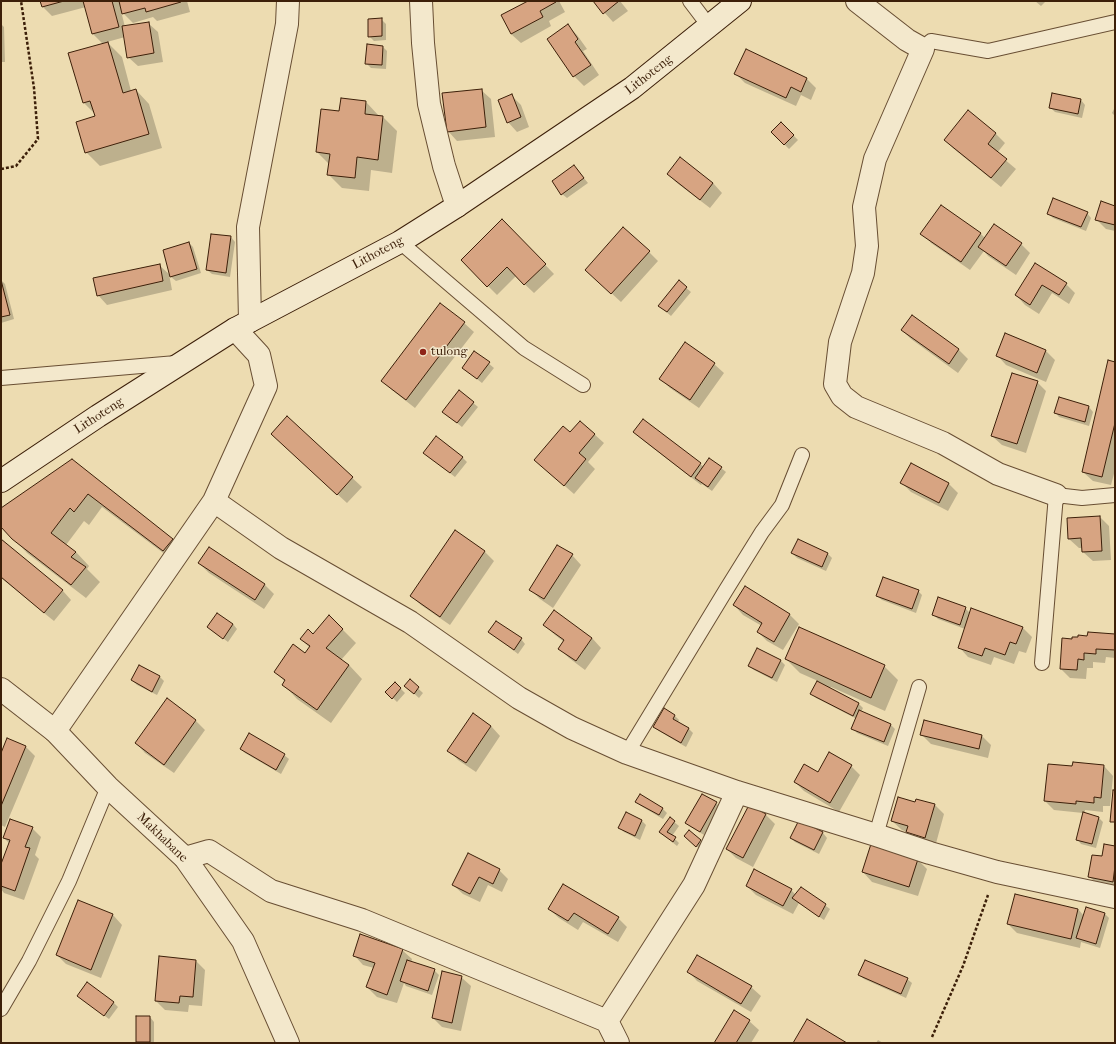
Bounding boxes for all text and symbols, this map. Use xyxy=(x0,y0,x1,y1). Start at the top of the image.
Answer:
street label: Lithoteng xyxy=(622,52,676,98)
street label: Lithoteng xyxy=(350,233,406,273)
place label: tulong xyxy=(431,344,467,360)
marker: tulong xyxy=(418,347,428,357)
street label: Lithoteng xyxy=(71,394,127,438)
street label: Makhabane xyxy=(133,810,191,866)

